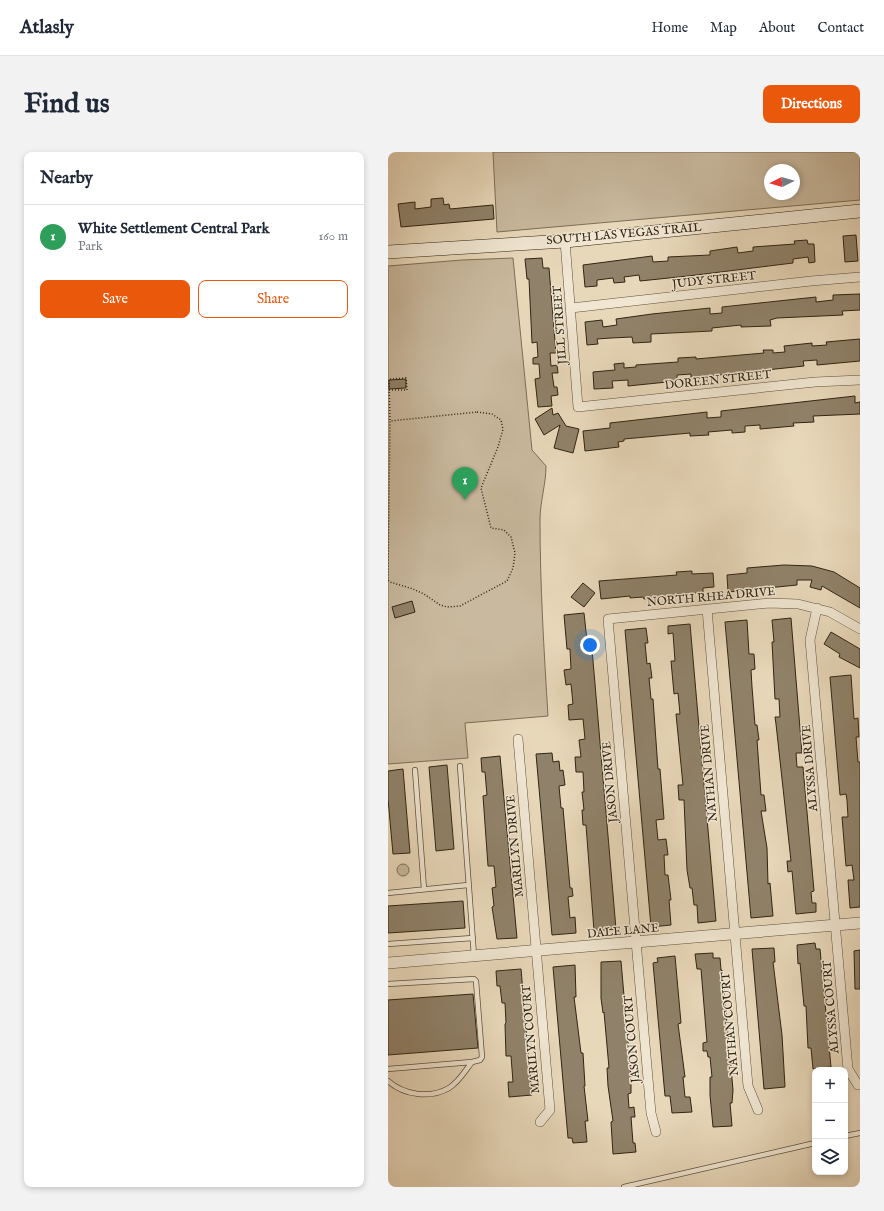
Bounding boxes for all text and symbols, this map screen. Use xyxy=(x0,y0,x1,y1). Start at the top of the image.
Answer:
text: Atlasly xyxy=(20,16,74,40)
text: Home xyxy=(652,19,688,37)
text: Map xyxy=(710,19,737,37)
text: About xyxy=(759,19,795,37)
text: Contact xyxy=(817,19,864,37)
button: Directions xyxy=(763,85,860,123)
text: Find us xyxy=(24,87,110,122)
north arrow xyxy=(764,164,800,200)
text: Nearby xyxy=(40,168,93,189)
text: White Settlement Central Park xyxy=(78,219,269,238)
street label: SOUTH LAS VEGAS TRAIL xyxy=(546,220,703,248)
text: 1 xyxy=(51,228,55,245)
text: 160 m xyxy=(318,228,348,245)
text: Park xyxy=(78,238,103,255)
street label: JUDY STREET xyxy=(669,268,757,293)
button: Save xyxy=(40,280,190,318)
button: Share xyxy=(198,280,348,318)
street label: JILL STREET xyxy=(550,285,571,367)
street label: DOREEN STREET xyxy=(664,367,772,393)
pin: 1 xyxy=(452,467,478,500)
street label: NORTH RHEA DRIVE xyxy=(646,584,776,610)
your location xyxy=(580,635,600,655)
street label: NATHAN DRIVE xyxy=(697,724,721,822)
street label: ALYSSA DRIVE xyxy=(799,724,821,813)
street label: JASON DRIVE xyxy=(599,741,622,825)
street label: MARILYN DRIVE xyxy=(503,794,527,898)
street label: DALE LANE xyxy=(586,920,660,942)
street label: ALYSSA COURT xyxy=(819,959,843,1055)
street label: NATHAN COURT xyxy=(718,971,742,1077)
street label: MARILYN COURT xyxy=(519,984,543,1094)
street label: JASON COURT xyxy=(621,994,644,1085)
map controls xyxy=(812,1067,848,1175)
button: + xyxy=(812,1067,848,1103)
button: − xyxy=(812,1103,848,1139)
button: layers xyxy=(812,1139,848,1175)

